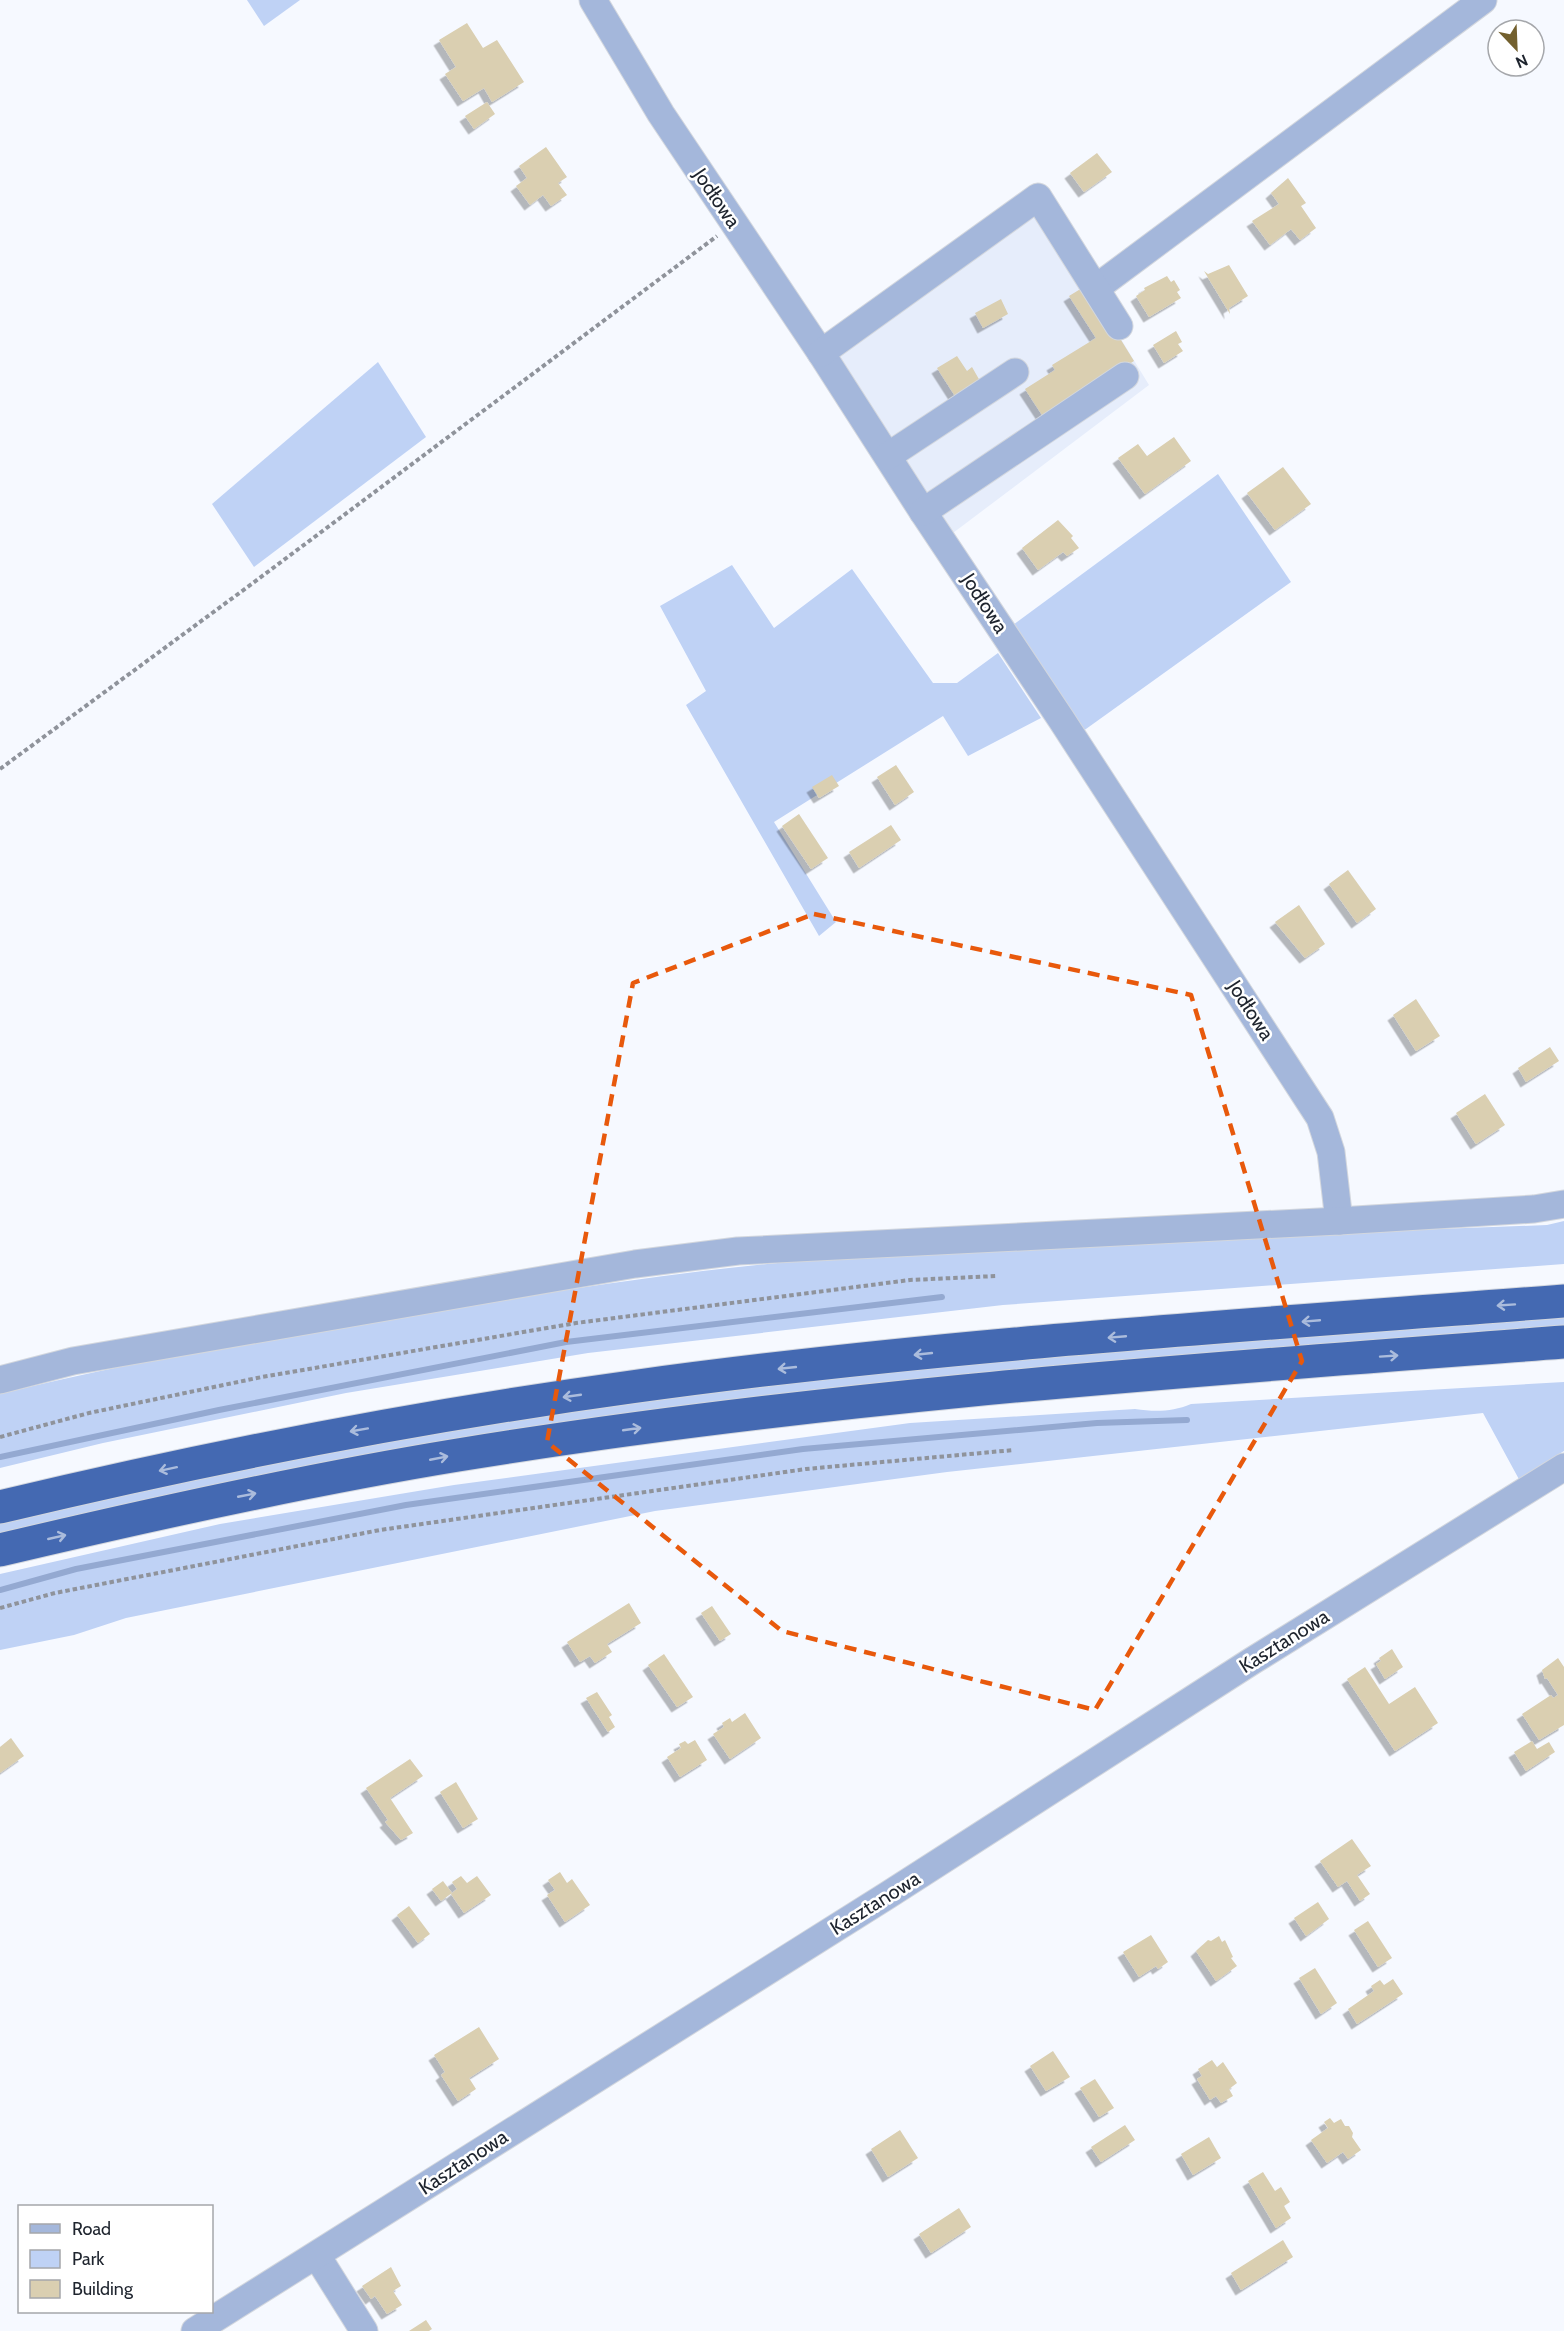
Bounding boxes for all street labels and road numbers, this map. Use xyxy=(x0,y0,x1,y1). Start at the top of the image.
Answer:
street label: Jodłowa xyxy=(688,163,746,233)
street label: Jodłowa xyxy=(956,568,1013,638)
street label: Jodłowa xyxy=(1222,975,1279,1045)
street label: Kasztanowa xyxy=(1235,1604,1334,1678)
street label: Kasztanowa xyxy=(826,1866,925,1940)
street label: Kasztanowa xyxy=(414,2124,512,2200)

